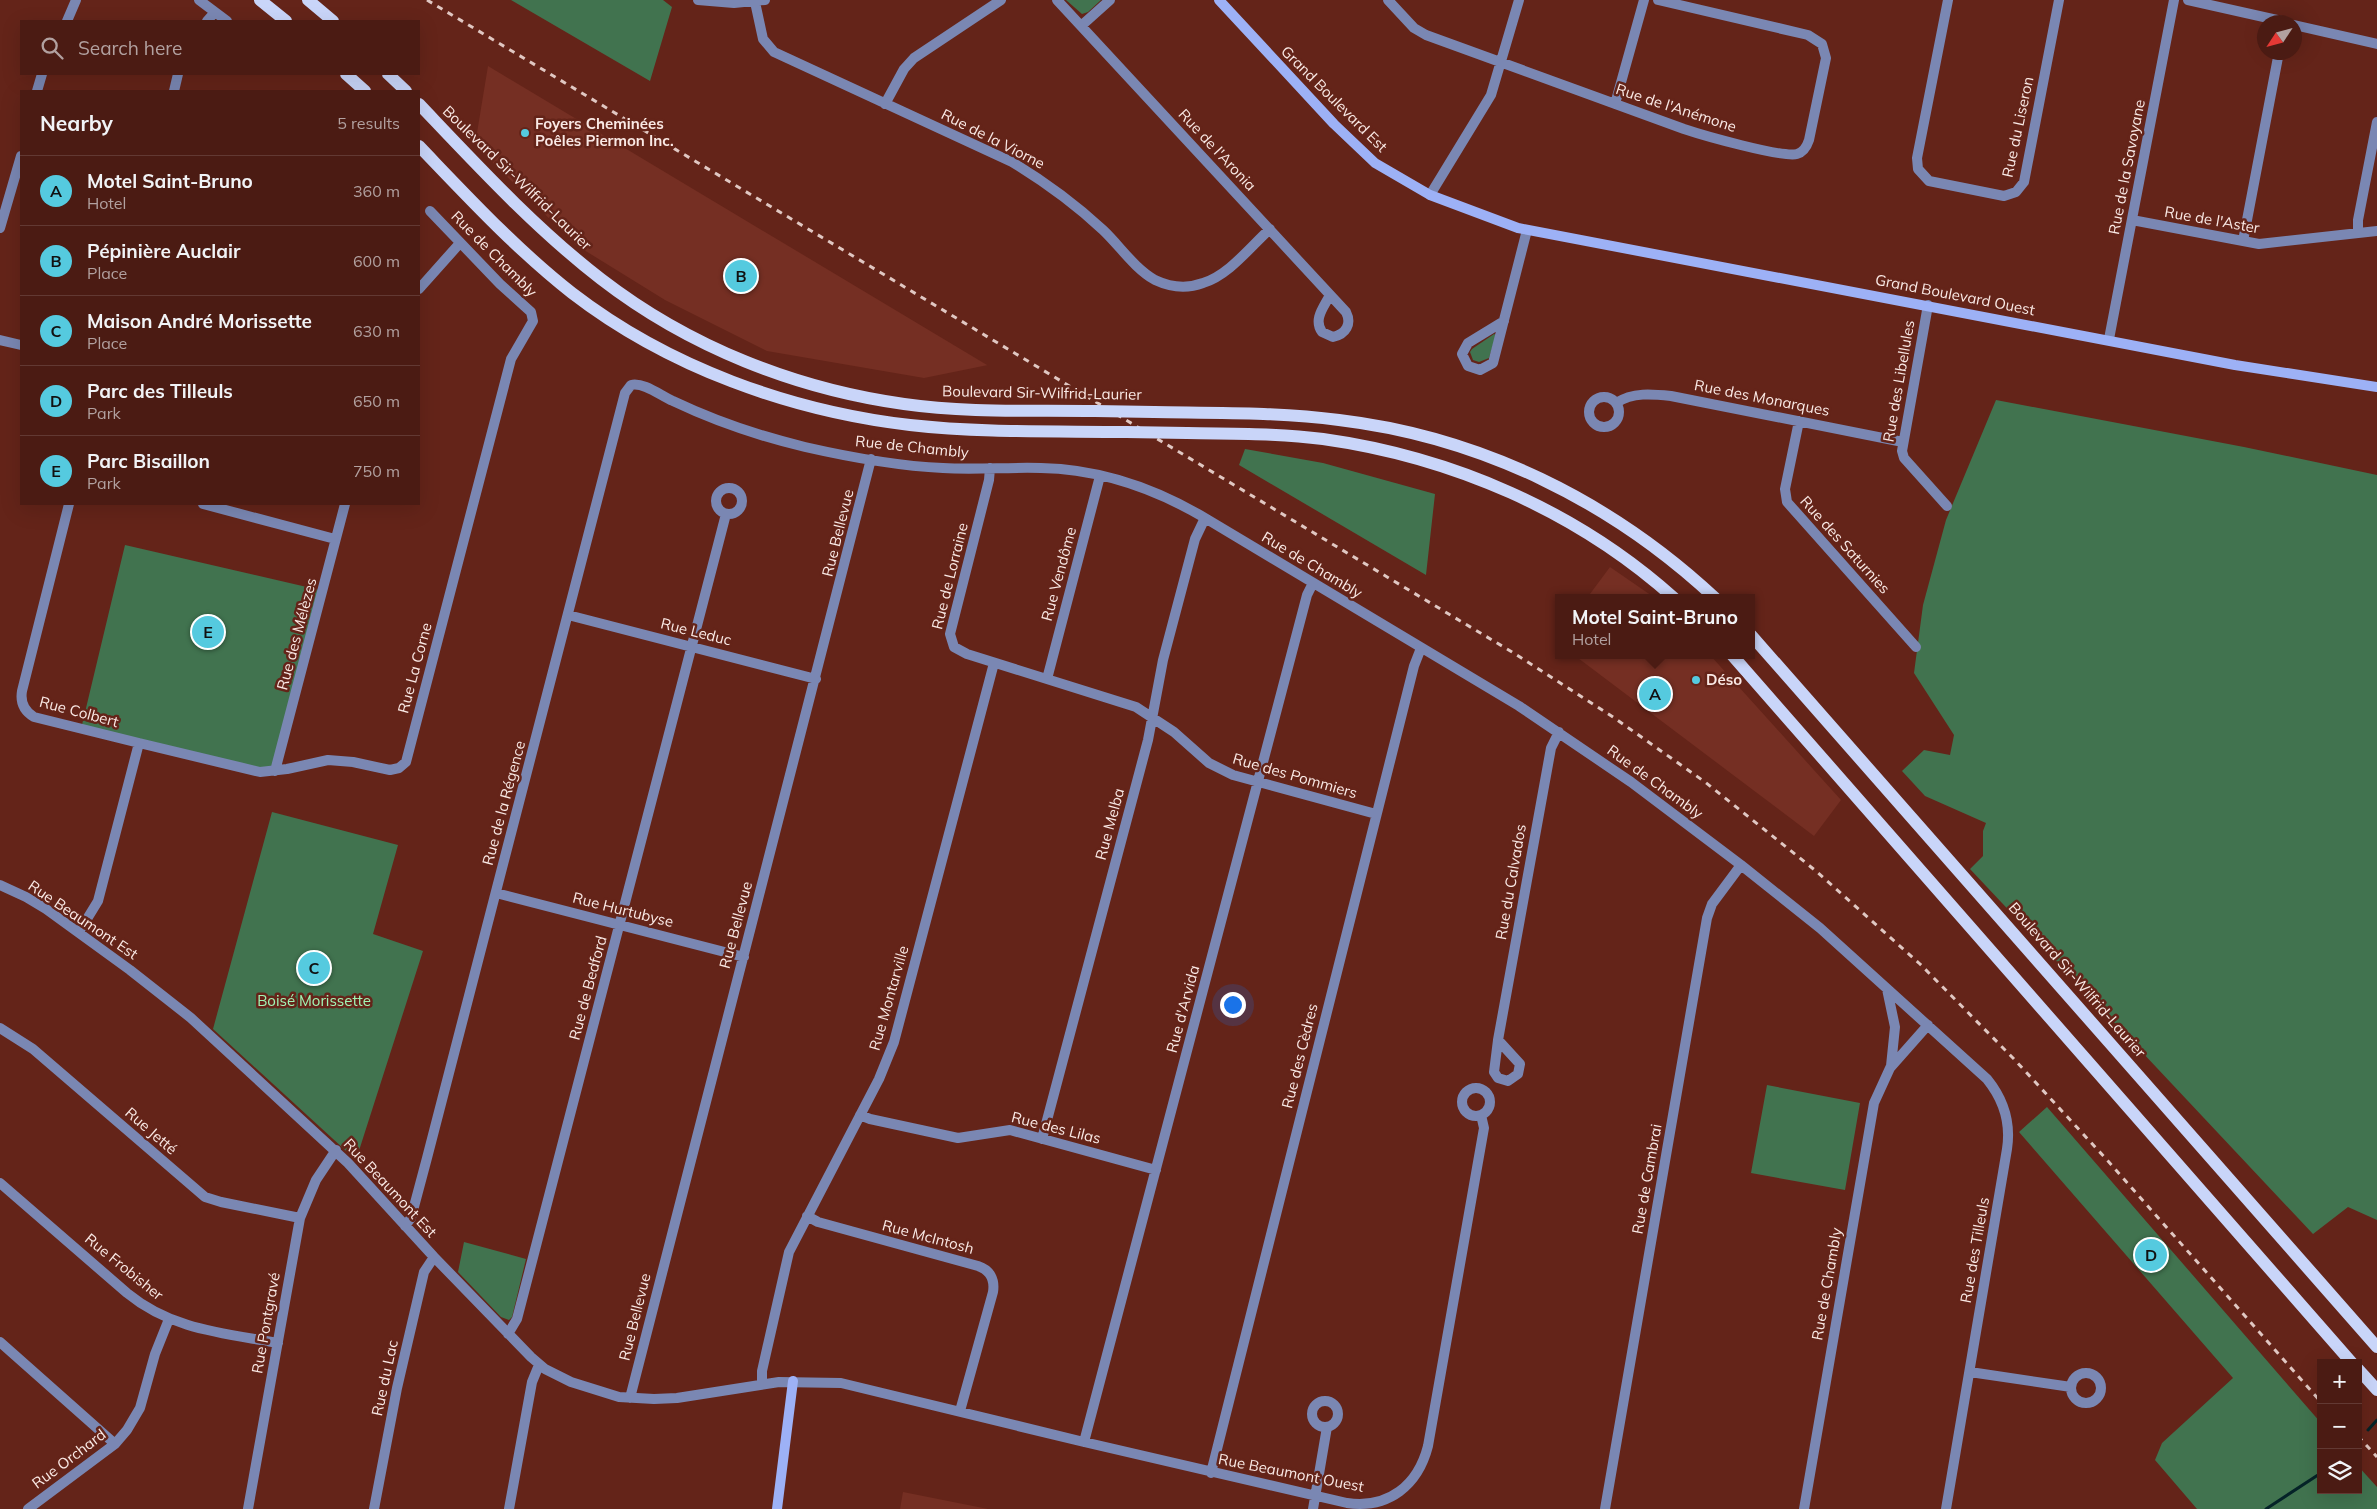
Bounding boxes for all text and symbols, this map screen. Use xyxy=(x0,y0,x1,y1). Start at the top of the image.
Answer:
north arrow xyxy=(2257,15,2302,60)
search box xyxy=(20,20,420,75)
icon: search xyxy=(38,34,66,62)
text: Search here xyxy=(78,36,182,60)
street label: Grand Boulevard Est xyxy=(1277,42,1391,156)
street label: Rue du Liseron xyxy=(1998,75,2037,179)
street label: Rue de l'Anémone xyxy=(1613,79,1739,136)
street label: Rue de la Savoyane xyxy=(2104,98,2149,236)
street label: Boulevard Sir-Wilfrid-Laurier xyxy=(439,101,596,254)
street label: Rue de la Viorne xyxy=(938,104,1048,173)
street label: Rue de l'Aronia xyxy=(1174,105,1260,195)
text: Nearby xyxy=(40,110,113,136)
text: 5 results xyxy=(337,113,400,133)
place label: Foyers Cheminées Poêles Piermon Inc. xyxy=(535,114,674,150)
marker: Foyers Cheminées Poêles Piermon Inc. xyxy=(519,127,531,139)
text: Motel Saint-Bruno xyxy=(87,169,253,193)
text: A xyxy=(50,181,62,201)
text: 360 m xyxy=(353,181,400,201)
text: Hotel xyxy=(87,193,126,213)
street label: Rue de l'Aster xyxy=(2163,202,2262,237)
street label: Rue de Chambly xyxy=(447,207,541,301)
text: Pépinière Auclair xyxy=(87,239,240,263)
text: B xyxy=(50,251,62,271)
text: 600 m xyxy=(353,251,400,271)
pin: B xyxy=(725,257,757,295)
text: Place xyxy=(87,263,127,283)
street label: Grand Boulevard Ouest xyxy=(1874,270,2037,319)
text: Maison André Morissette xyxy=(87,309,312,333)
street label: Rue des Libellules xyxy=(1878,318,1919,443)
text: C xyxy=(51,321,61,341)
text: 630 m xyxy=(353,321,400,341)
text: Place xyxy=(87,333,127,353)
street label: Rue des Monarques xyxy=(1693,375,1831,420)
text: Parc des Tilleuls xyxy=(87,379,233,403)
street label: Boulevard Sir-Wilfrid-Laurier xyxy=(942,381,1143,404)
text: D xyxy=(50,391,62,411)
text: 650 m xyxy=(353,391,400,411)
text: Park xyxy=(87,403,121,423)
street label: Rue de Chambly xyxy=(854,431,970,462)
text: Parc Bisaillon xyxy=(87,449,210,473)
text: E xyxy=(51,461,61,481)
text: 750 m xyxy=(353,461,400,481)
text: Park xyxy=(87,473,121,493)
street label: Rue Bellevue xyxy=(817,487,858,579)
street label: Rue des Saturnies xyxy=(1796,492,1894,598)
street label: Rue de Lorraine xyxy=(927,521,972,631)
street label: Rue Vendôme xyxy=(1037,525,1080,623)
street label: Rue de Chambly xyxy=(1259,527,1366,602)
street label: Rue des Mélèzes xyxy=(272,576,321,692)
popup xyxy=(1555,594,1755,659)
text: Motel Saint-Bruno xyxy=(1572,605,1738,629)
pin: E xyxy=(192,613,224,651)
street label: Rue Leduc xyxy=(659,614,734,649)
street label: Rue La Corne xyxy=(393,621,436,715)
text: Hotel xyxy=(1572,629,1611,649)
place label: Déso xyxy=(1706,670,1742,689)
marker: Déso xyxy=(1690,674,1702,686)
pin: A xyxy=(1639,675,1671,713)
street label: Rue Colbert xyxy=(37,692,121,731)
street label: Rue de la Régence xyxy=(478,738,529,867)
street label: Rue de Chambly xyxy=(1604,740,1707,823)
street label: Rue des Pommiers xyxy=(1231,749,1360,802)
street label: Rue Melba xyxy=(1091,786,1128,862)
street label: Rue du Calvados xyxy=(1491,823,1530,941)
street label: Rue Beaumont Est xyxy=(25,876,142,963)
street label: Rue Bellevue xyxy=(715,879,756,971)
street label: Rue Hurtubyse xyxy=(571,888,676,931)
street label: Boulevard Sir-Wilfrid-Laurier xyxy=(2005,898,2150,1062)
street label: Rue de Bedford xyxy=(564,934,611,1042)
street label: Rue Montarville xyxy=(864,943,913,1053)
pin: C xyxy=(298,949,330,987)
street label: Rue d'Arvida xyxy=(1162,963,1203,1055)
park label: Boisé Morissette xyxy=(257,991,371,1010)
your location xyxy=(1220,992,1246,1018)
street label: Rue des Cèdres xyxy=(1277,1001,1322,1110)
street label: Rue Jetté xyxy=(121,1103,181,1158)
street label: Rue des Lilas xyxy=(1009,1107,1103,1148)
street label: Rue de Cambrai xyxy=(1627,1122,1666,1235)
street label: Rue Beaumont Est xyxy=(340,1134,441,1241)
street label: Rue des Tilleuls xyxy=(1956,1195,1993,1304)
street label: Rue McIntosh xyxy=(880,1215,976,1258)
street label: Rue de Chambly xyxy=(1807,1226,1846,1342)
street label: Rue Frobisher xyxy=(81,1229,168,1304)
pin: D xyxy=(2135,1236,2167,1274)
street label: Rue Pontgravé xyxy=(247,1271,284,1375)
street label: Rue Bellevue xyxy=(614,1271,655,1363)
street label: Rue du Lac xyxy=(367,1338,402,1418)
map controls xyxy=(2317,1359,2362,1494)
button: + xyxy=(2317,1359,2362,1404)
button: − xyxy=(2317,1404,2362,1449)
street label: Rue Orchard xyxy=(28,1425,109,1493)
street label: Rue Beaumont Ouest xyxy=(1217,1449,1365,1496)
button: layers xyxy=(2317,1449,2362,1494)

